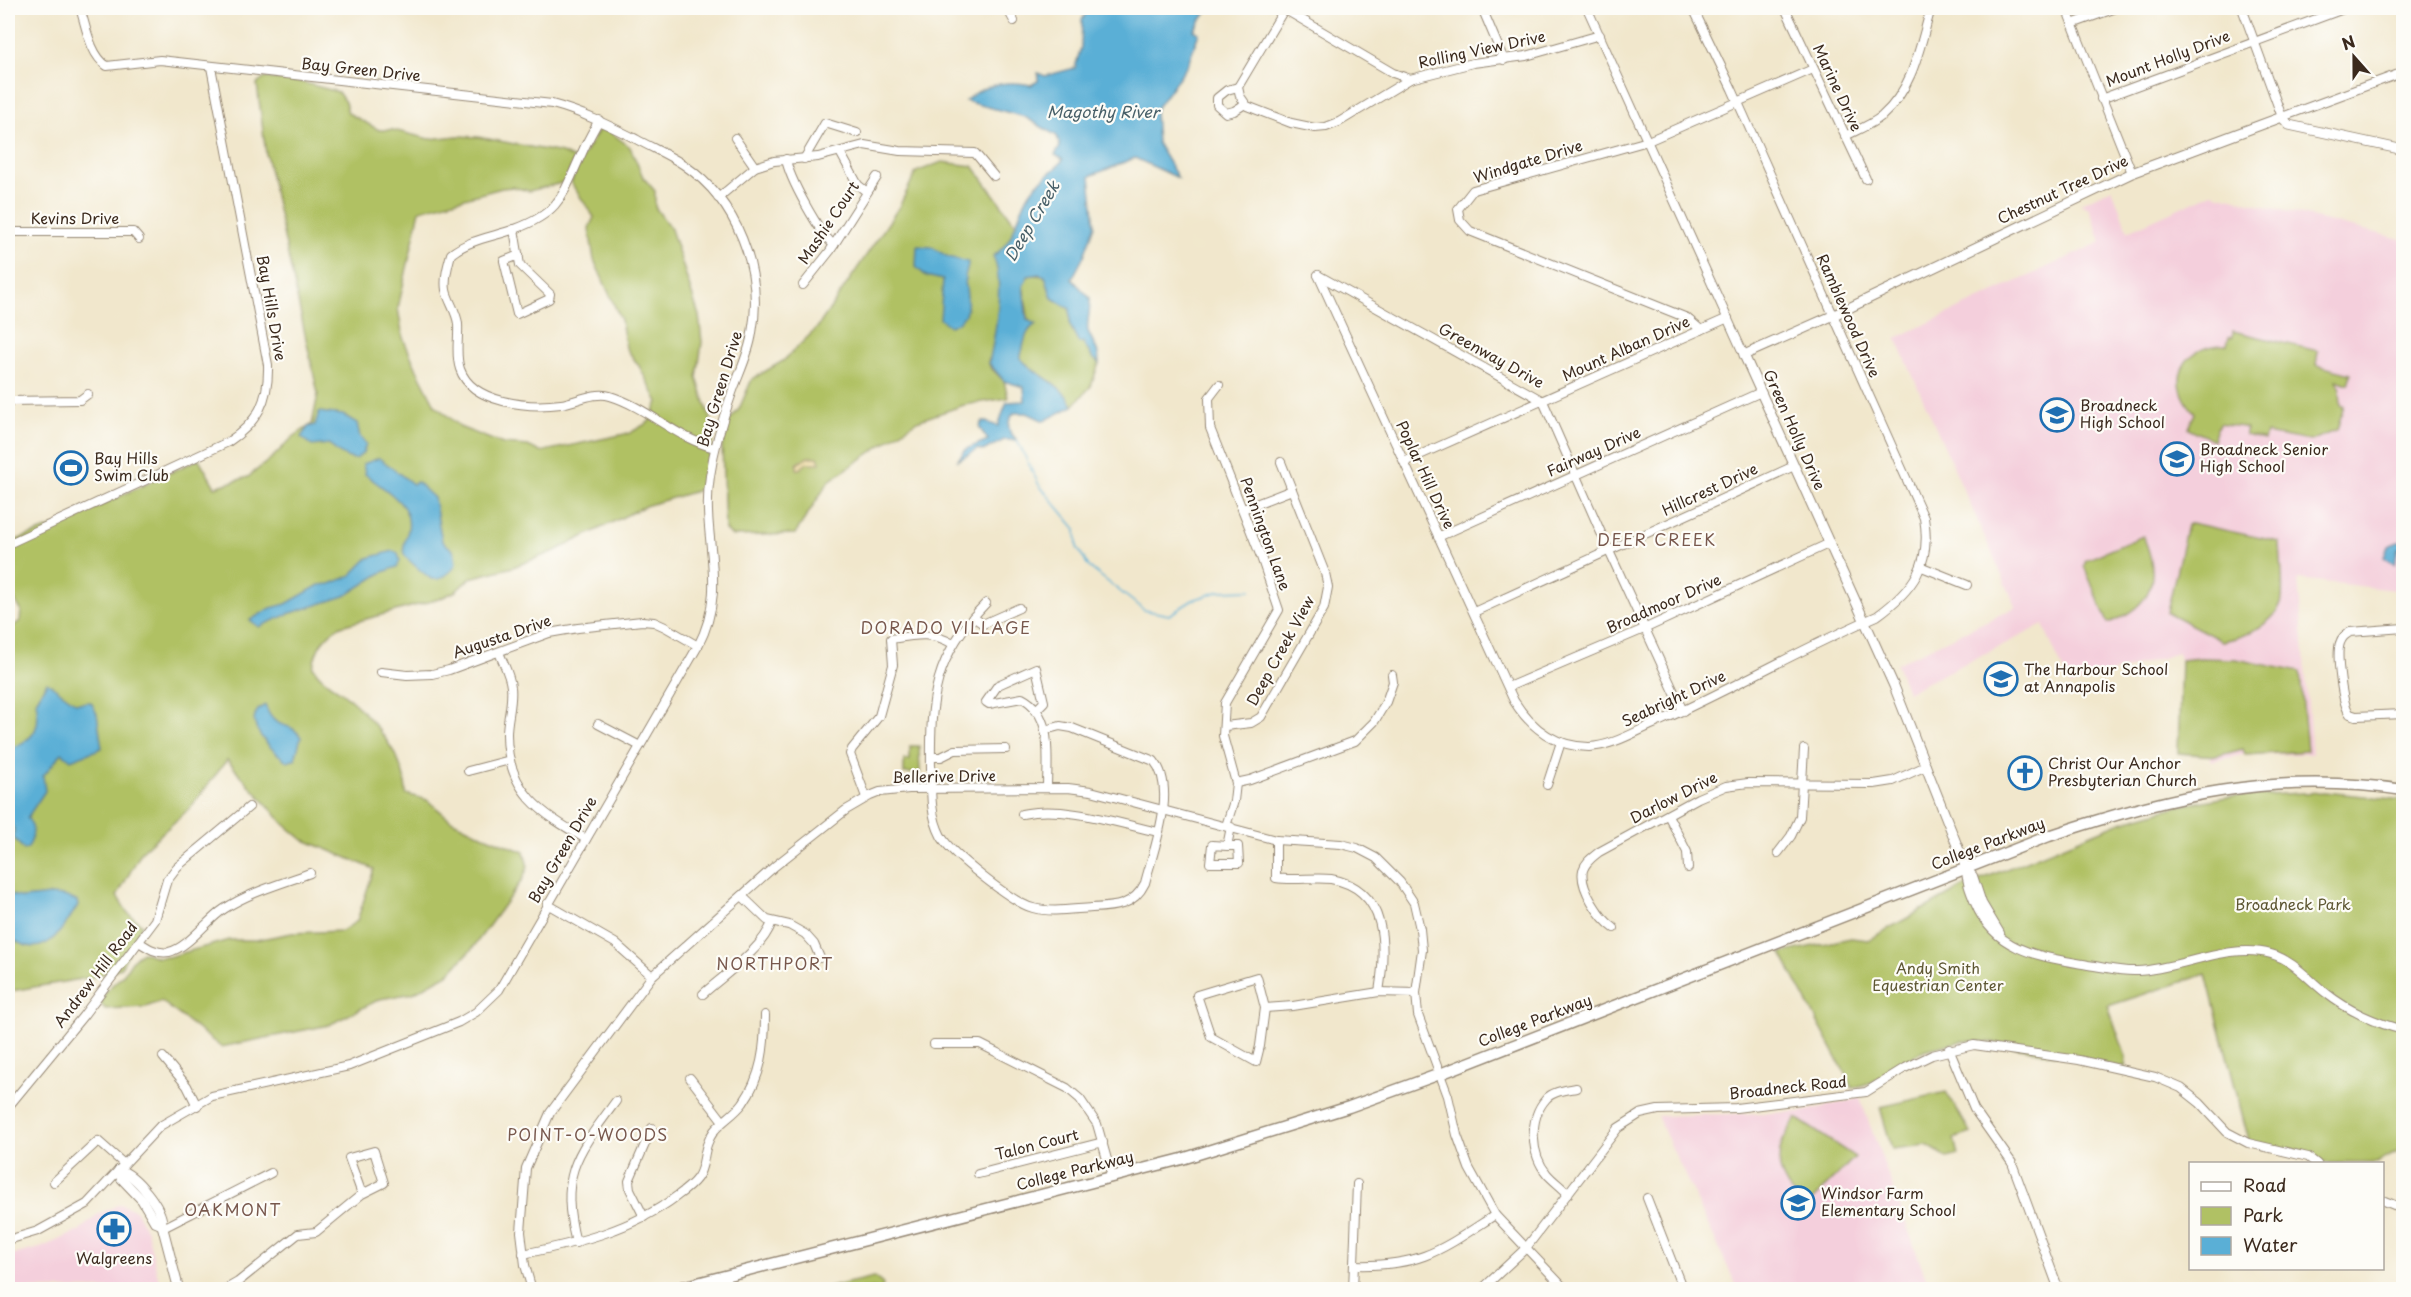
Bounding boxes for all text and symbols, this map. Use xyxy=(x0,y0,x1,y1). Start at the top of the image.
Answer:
street label: Mount Holly Drive xyxy=(2102,23,2233,92)
street label: Rolling View Drive xyxy=(1416,24,1547,73)
north arrow xyxy=(2324,27,2384,87)
text: N xyxy=(2338,29,2358,56)
street label: Marine Drive xyxy=(1808,40,1869,135)
street label: Bay Green Drive xyxy=(300,51,422,86)
water label: Magothy River xyxy=(1047,99,1162,123)
street label: Windgate Drive xyxy=(1470,133,1585,188)
street label: Chestnut Tree Drive xyxy=(1993,148,2132,229)
water label: Deep Creek xyxy=(998,175,1065,265)
street label: Mashie Court xyxy=(791,176,864,268)
street label: Kevins Drive xyxy=(31,206,119,229)
street label: Ramblewood Drive xyxy=(1812,250,1887,381)
street label: Bay Hills Drive xyxy=(252,253,293,362)
street label: Mount Alban Drive xyxy=(1558,309,1693,386)
street label: Greenway Drive xyxy=(1435,316,1549,393)
street label: Bay Green Drive xyxy=(690,328,747,449)
street label: Green Holly Drive xyxy=(1758,365,1832,493)
place label: Broadneck High School xyxy=(2080,393,2165,433)
school or university icon: Broadneck High School xyxy=(2039,397,2075,433)
street label: Poplar Hill Drive xyxy=(1391,416,1462,532)
street label: Fairway Drive xyxy=(1543,420,1644,482)
place label: Broadneck Senior High School xyxy=(2200,437,2328,477)
school or university icon: Broadneck Senior High School xyxy=(2159,441,2195,477)
place label: Bay Hills Swim Club xyxy=(94,446,169,486)
sports icon: Bay Hills Swim Club xyxy=(53,450,89,486)
street label: Hillcrest Drive xyxy=(1658,456,1761,521)
street label: Pennington Lane xyxy=(1235,474,1298,593)
district label: DEER CREEK xyxy=(1597,527,1717,551)
street label: Broadmoor Drive xyxy=(1602,567,1725,638)
street label: Deep Creek View xyxy=(1240,590,1320,709)
street label: Augusta Drive xyxy=(449,608,554,663)
district label: DORADO VILLAGE xyxy=(861,615,1031,639)
place label: The Harbour School at Annapolis xyxy=(2024,657,2168,697)
school or university icon: The Harbour School at Annapolis xyxy=(1983,661,2019,697)
street label: Seabright Drive xyxy=(1618,663,1729,732)
place label: Christ Our Anchor Presbyterian Church xyxy=(2048,751,2197,791)
church icon: Christ Our Anchor Presbyterian Church xyxy=(2007,755,2043,791)
street label: Bellerive Drive xyxy=(892,763,996,788)
street label: Darlow Drive xyxy=(1626,765,1721,829)
street label: Bay Green Drive xyxy=(522,791,602,907)
street label: College Parkway xyxy=(1927,810,2048,875)
park label: Broadneck Park xyxy=(2235,892,2351,915)
street label: Andrew Hill Road xyxy=(47,916,142,1032)
district label: NORTHPORT xyxy=(716,951,834,975)
park label: Andy Smith Equestrian Center xyxy=(1872,956,2004,996)
street label: College Parkway xyxy=(1474,987,1595,1052)
street label: Broadneck Road xyxy=(1728,1069,1848,1104)
district label: POINT-O-WOODS xyxy=(507,1122,669,1146)
street label: Talon Court xyxy=(993,1122,1081,1165)
street label: College Parkway xyxy=(1014,1144,1136,1195)
legend xyxy=(2189,1162,2384,1270)
text: Road xyxy=(2243,1171,2287,1198)
place label: Windsor Farm Elementary School xyxy=(1821,1181,1956,1221)
school or university icon: Windsor Farm Elementary School xyxy=(1780,1185,1816,1221)
district label: OAKMONT xyxy=(184,1197,282,1221)
text: Park xyxy=(2243,1201,2283,1228)
pharmacy icon: Walgreens xyxy=(96,1211,132,1247)
text: Water xyxy=(2243,1231,2298,1258)
place label: Walgreens xyxy=(76,1246,152,1269)

